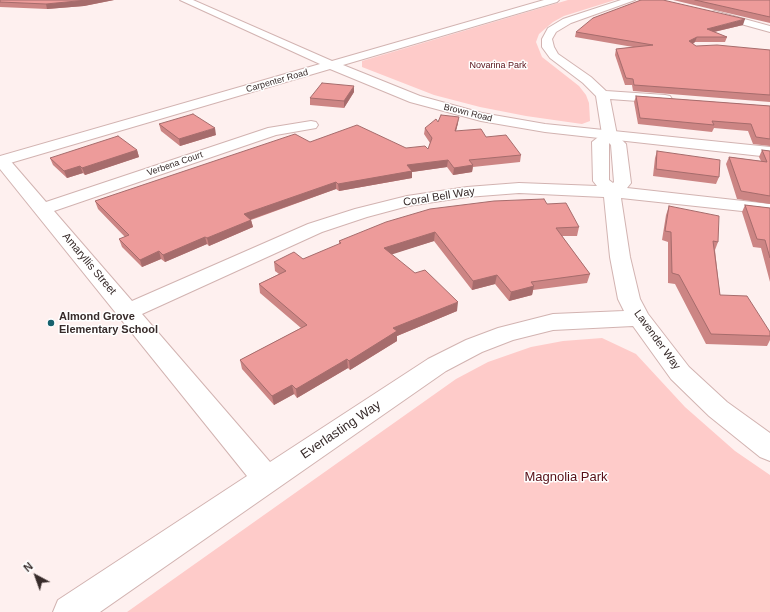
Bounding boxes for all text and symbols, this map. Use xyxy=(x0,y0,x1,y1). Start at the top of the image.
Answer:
park label: Novarina Park xyxy=(469,61,527,71)
street label: Carpenter Road xyxy=(245,67,309,95)
street label: Brown Road xyxy=(443,102,493,124)
street label: Verbena Court xyxy=(146,149,204,179)
street label: Coral Bell Way xyxy=(402,185,476,209)
street label: Amaryllis Street xyxy=(59,230,119,298)
street label: Lavender Way xyxy=(631,308,683,372)
place label: Almond Grove Elementary School xyxy=(59,310,158,336)
marker: Almond Grove Elementary School xyxy=(46,318,56,328)
street label: Everlasting Way xyxy=(298,397,384,463)
park label: Magnolia Park xyxy=(524,469,608,485)
north arrow xyxy=(16,556,56,596)
text: N xyxy=(21,560,35,574)

